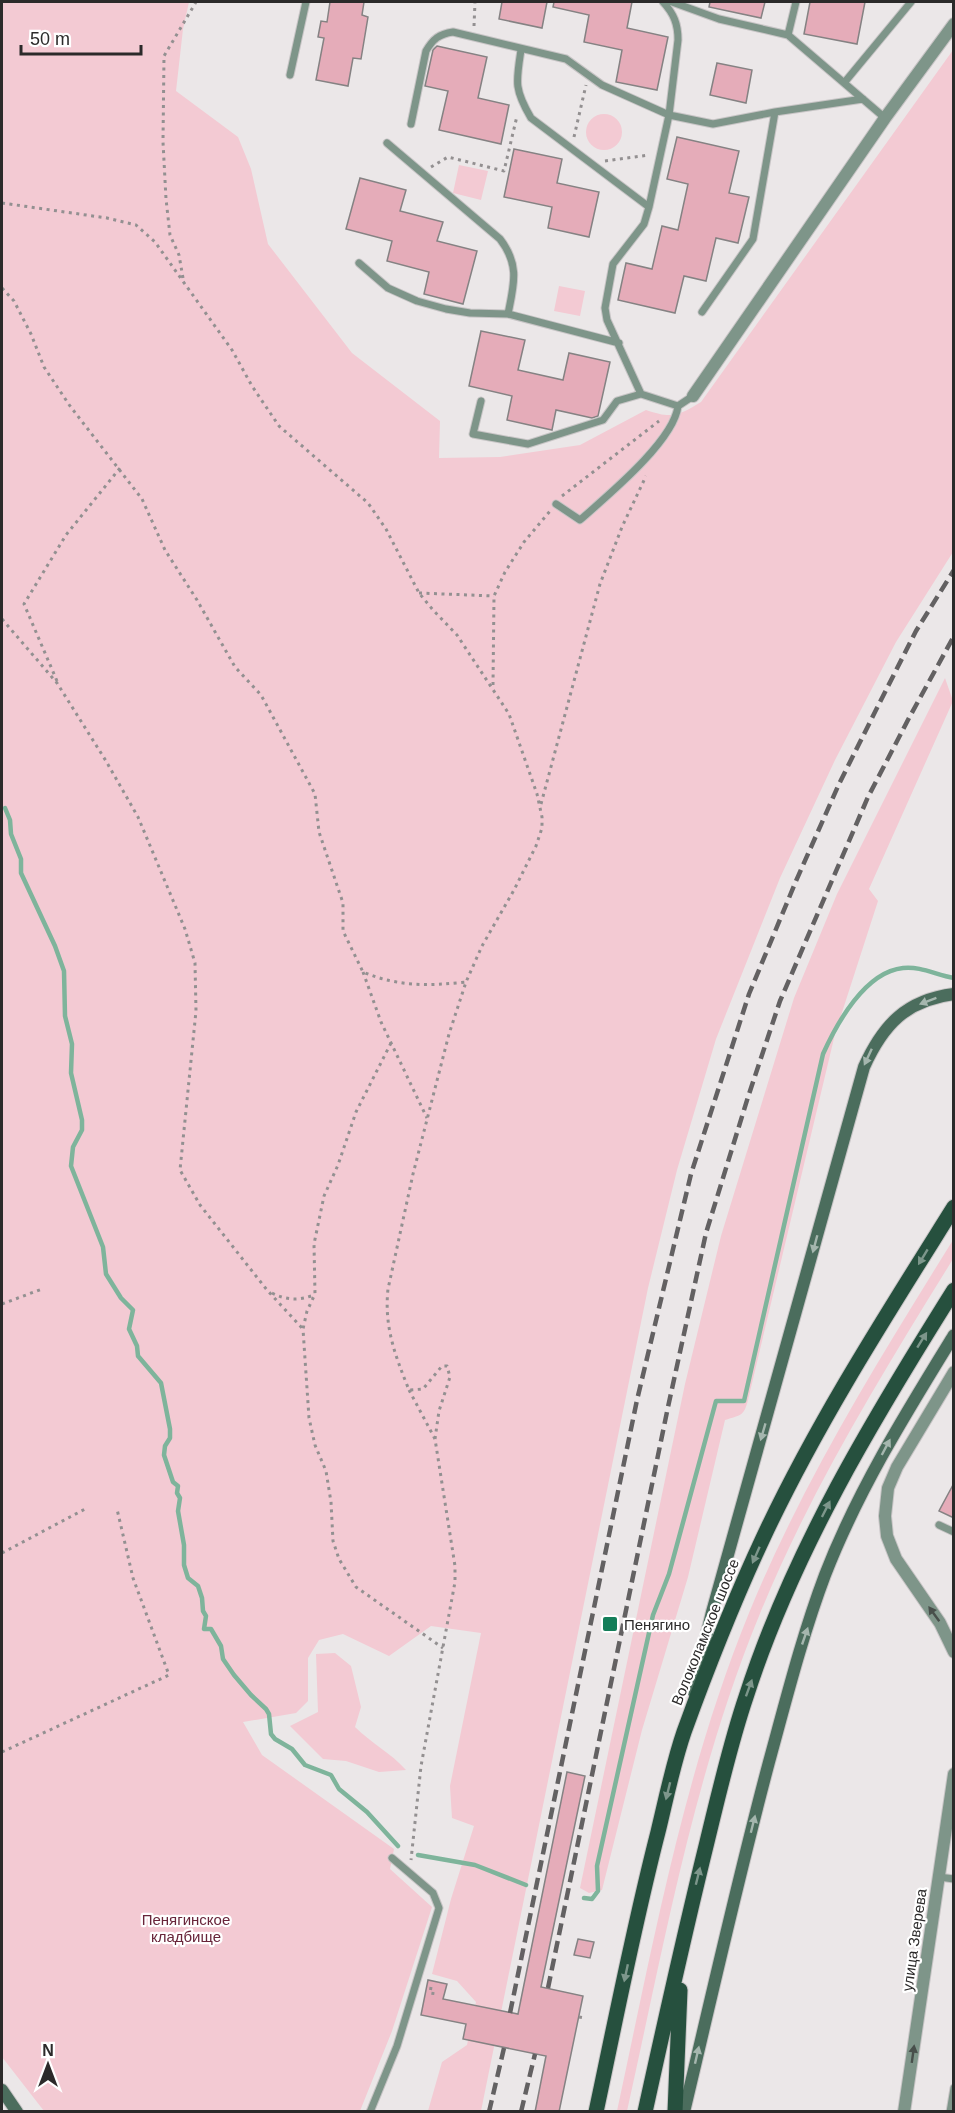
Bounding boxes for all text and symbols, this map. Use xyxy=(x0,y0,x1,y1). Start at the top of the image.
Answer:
scale bar xyxy=(21,18,141,56)
text: 50 m xyxy=(30,29,70,49)
one-way arrow xyxy=(919,996,937,1006)
one-way arrow xyxy=(864,1048,873,1065)
one-way arrow xyxy=(810,1235,819,1253)
one-way arrow xyxy=(918,1249,929,1265)
one-way arrow xyxy=(917,1332,928,1348)
one-way arrow xyxy=(758,1423,767,1441)
one-way arrow xyxy=(881,1438,891,1455)
one-way arrow xyxy=(821,1500,831,1517)
one-way arrow xyxy=(751,1546,760,1563)
street label: Волоколамское шоссе xyxy=(668,1556,742,1708)
one-way arrow xyxy=(928,1606,940,1622)
marker: Пенягино xyxy=(601,1615,619,1633)
place label: Пенягино xyxy=(624,1616,690,1633)
one-way arrow xyxy=(801,1627,810,1645)
one-way arrow xyxy=(744,1679,754,1697)
one-way arrow xyxy=(663,1782,672,1800)
one-way arrow xyxy=(748,1815,758,1833)
one-way arrow xyxy=(694,1867,704,1885)
street label: улица Зверева xyxy=(898,1887,930,1992)
park label: Пенягинское кладбище xyxy=(142,1911,230,1945)
one-way arrow xyxy=(621,1964,630,1983)
north arrow xyxy=(18,2035,78,2095)
text: N xyxy=(42,2042,54,2059)
one-way arrow xyxy=(908,2044,917,2063)
one-way arrow xyxy=(693,2045,703,2064)

